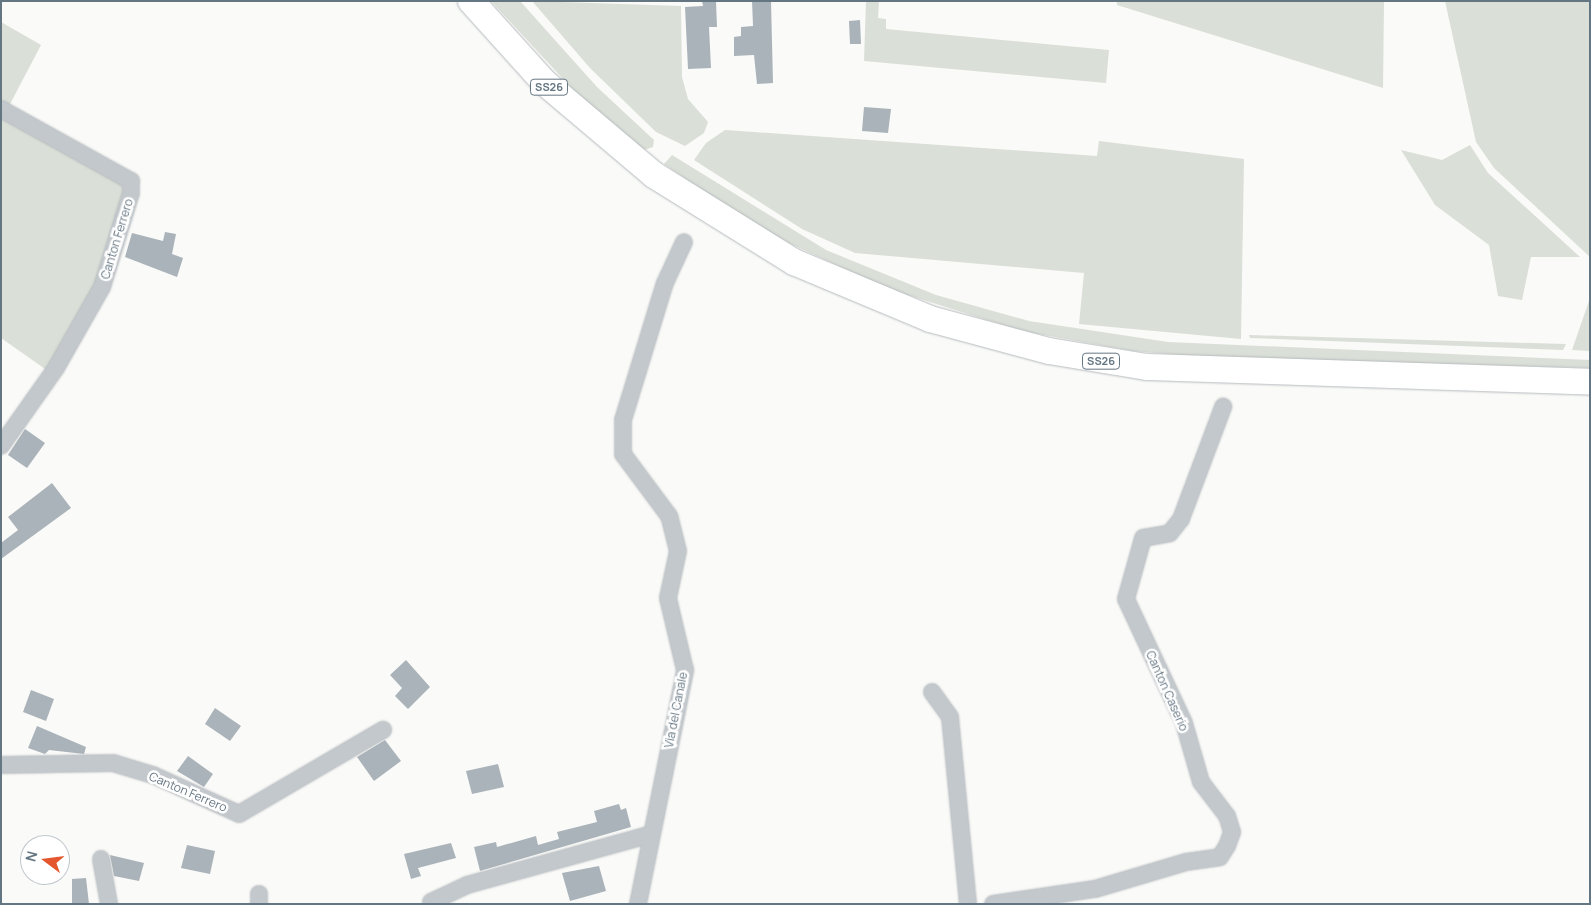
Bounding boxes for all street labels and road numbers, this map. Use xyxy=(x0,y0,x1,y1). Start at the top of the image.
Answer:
road number: SS26 xyxy=(529,78,569,95)
street label: Canton Ferrero xyxy=(98,197,136,281)
road number: SS26 xyxy=(1081,352,1121,370)
street label: Canton Caserio xyxy=(1143,649,1191,733)
street label: Via del Canale xyxy=(662,671,690,749)
street label: Canton Ferrero xyxy=(147,769,229,815)

